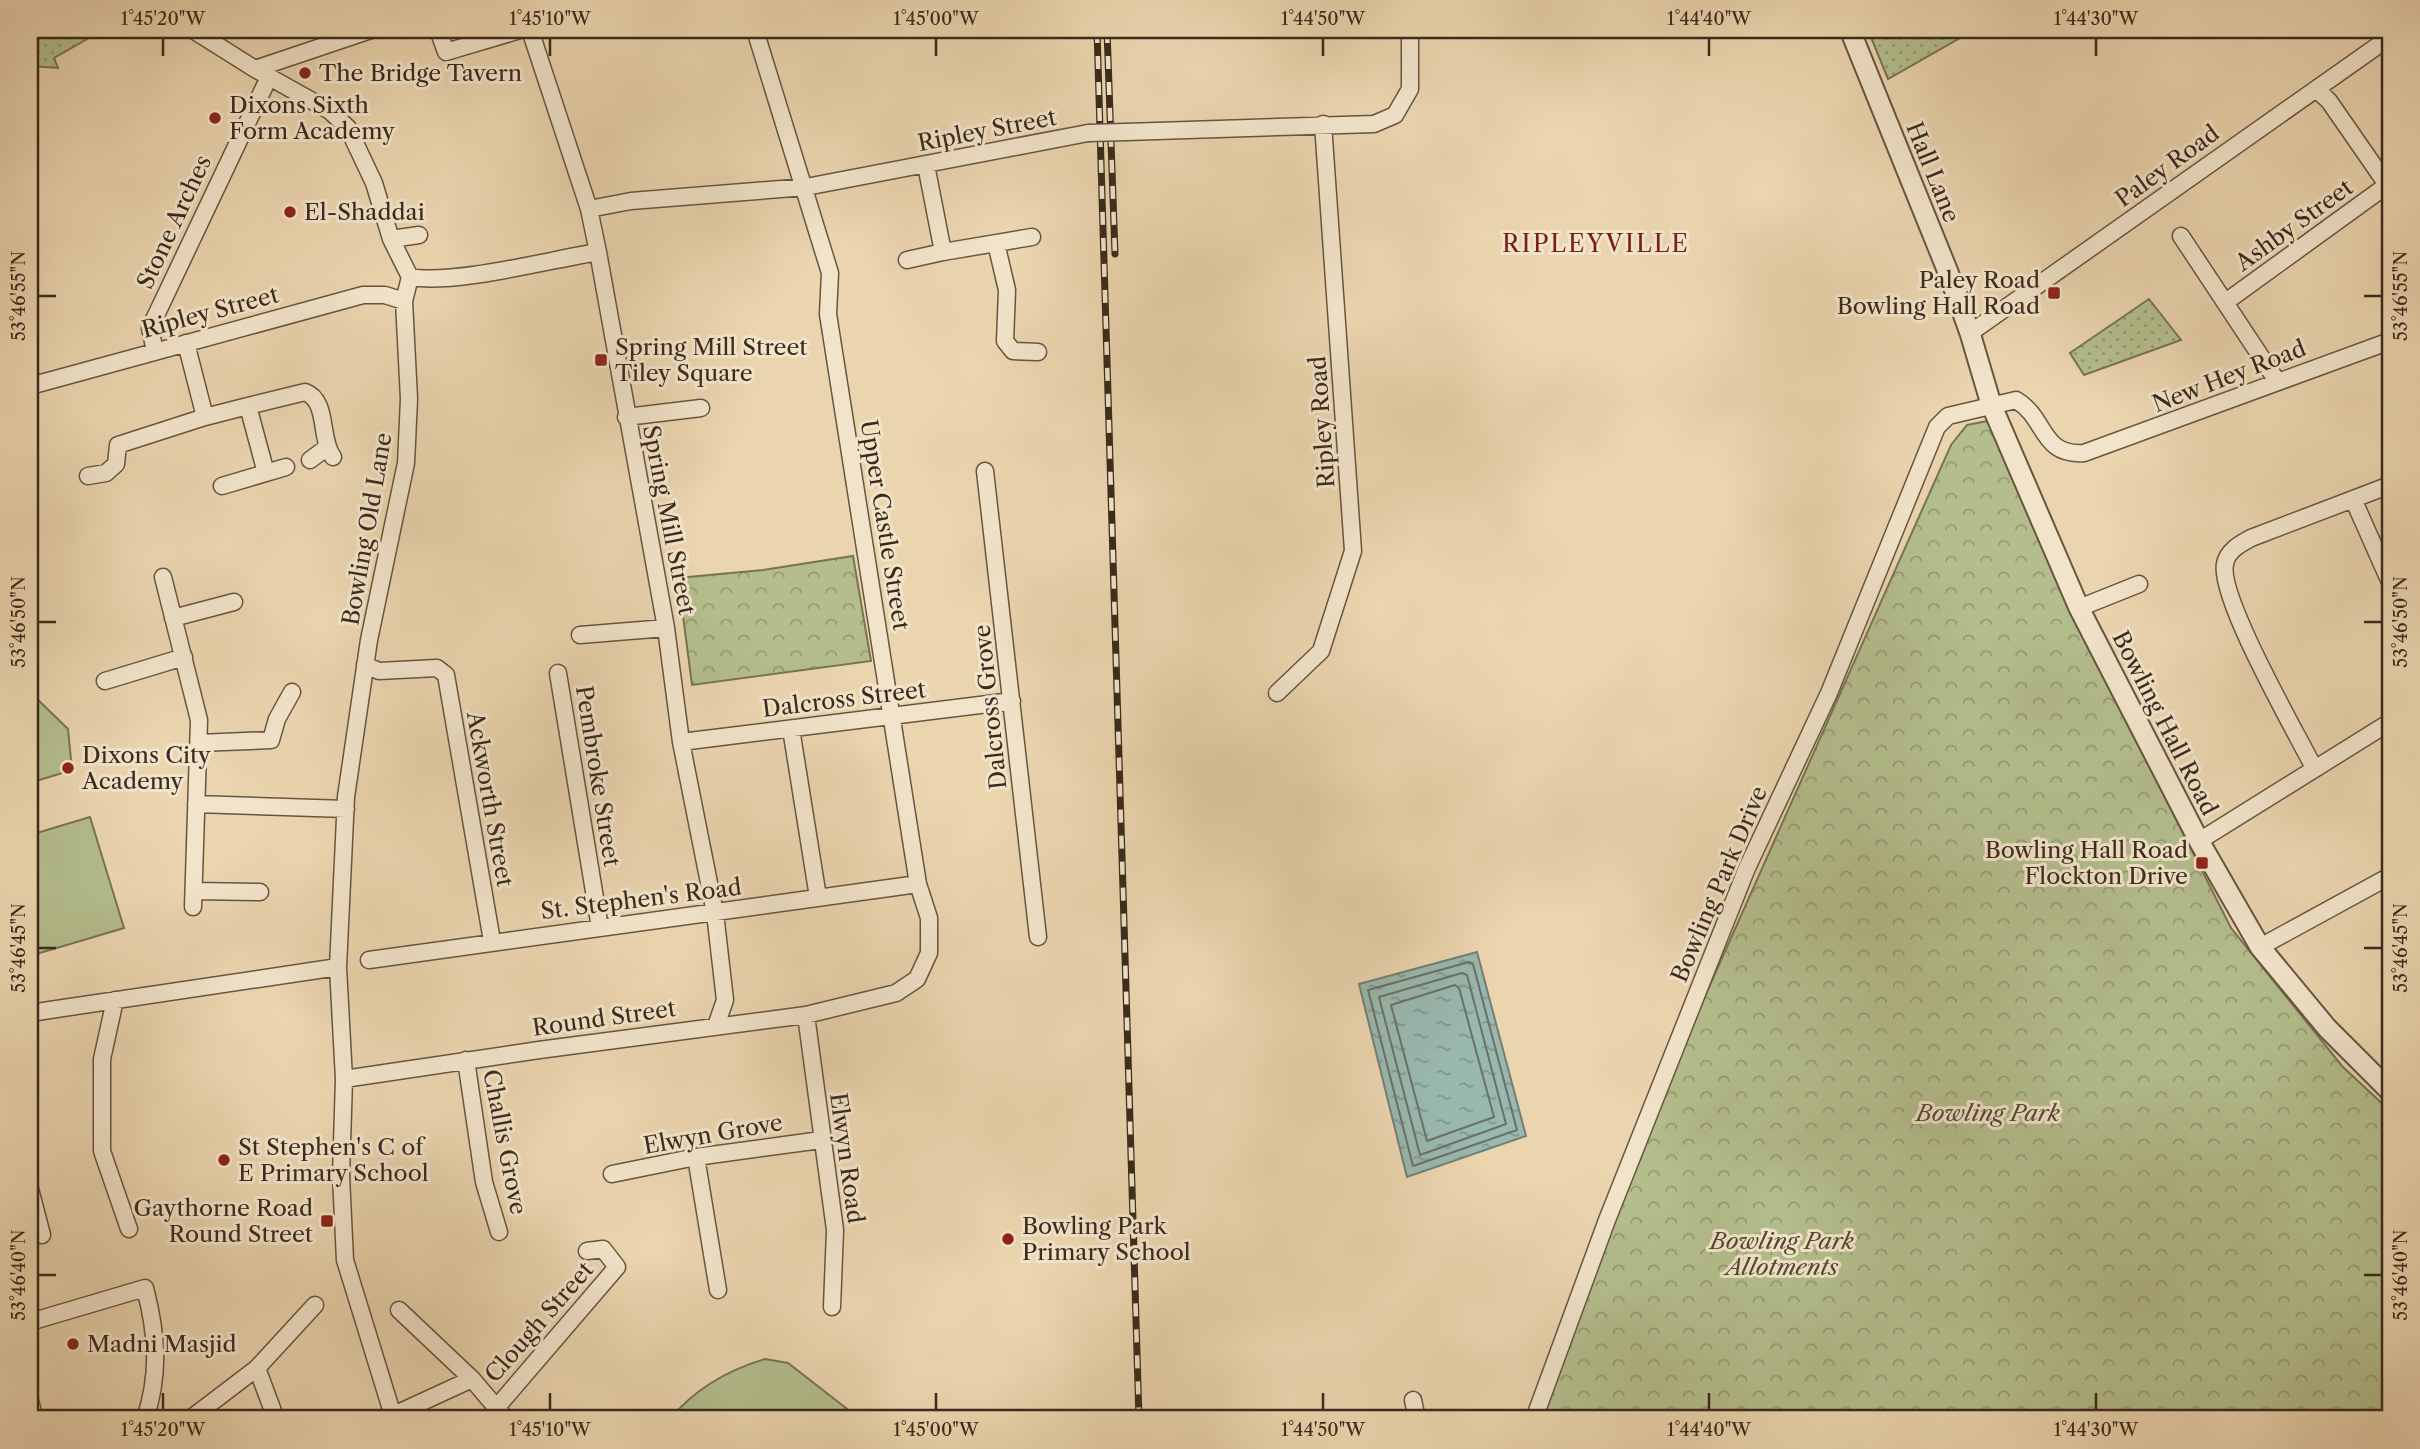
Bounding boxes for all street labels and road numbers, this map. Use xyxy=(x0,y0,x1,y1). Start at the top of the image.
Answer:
street label: Ripley Street xyxy=(915,103,1059,157)
street label: Hall Lane xyxy=(1900,118,1966,226)
street label: Paley Road xyxy=(2110,119,2224,213)
street label: Stone Arches xyxy=(131,151,217,293)
street label: Ashby Street xyxy=(2229,173,2358,278)
street label: Ripley Street xyxy=(138,280,282,344)
street label: New Hey Road xyxy=(2148,334,2310,418)
street label: Ripley Road xyxy=(1303,355,1341,489)
street label: Upper Castle Street xyxy=(855,418,915,632)
street label: Spring Mill Street xyxy=(637,423,701,617)
street label: Bowling Old Lane xyxy=(336,430,398,628)
street label: Dalcross Grove xyxy=(967,623,1013,791)
street label: Bowling Hall Road xyxy=(2106,626,2224,820)
street label: Dalcross Street xyxy=(761,675,927,723)
street label: Pembroke Street xyxy=(570,684,626,868)
street label: Ackworth Street xyxy=(461,708,519,889)
street label: Bowling Park Drive xyxy=(1665,782,1773,986)
street label: St. Stephen's Road xyxy=(539,873,743,925)
street label: Round Street xyxy=(530,994,678,1042)
street label: Challis Grove xyxy=(477,1067,533,1217)
street label: Elwyn Road xyxy=(824,1091,870,1225)
street label: Elwyn Grove xyxy=(641,1108,785,1160)
street label: Clough Street xyxy=(479,1256,599,1388)

